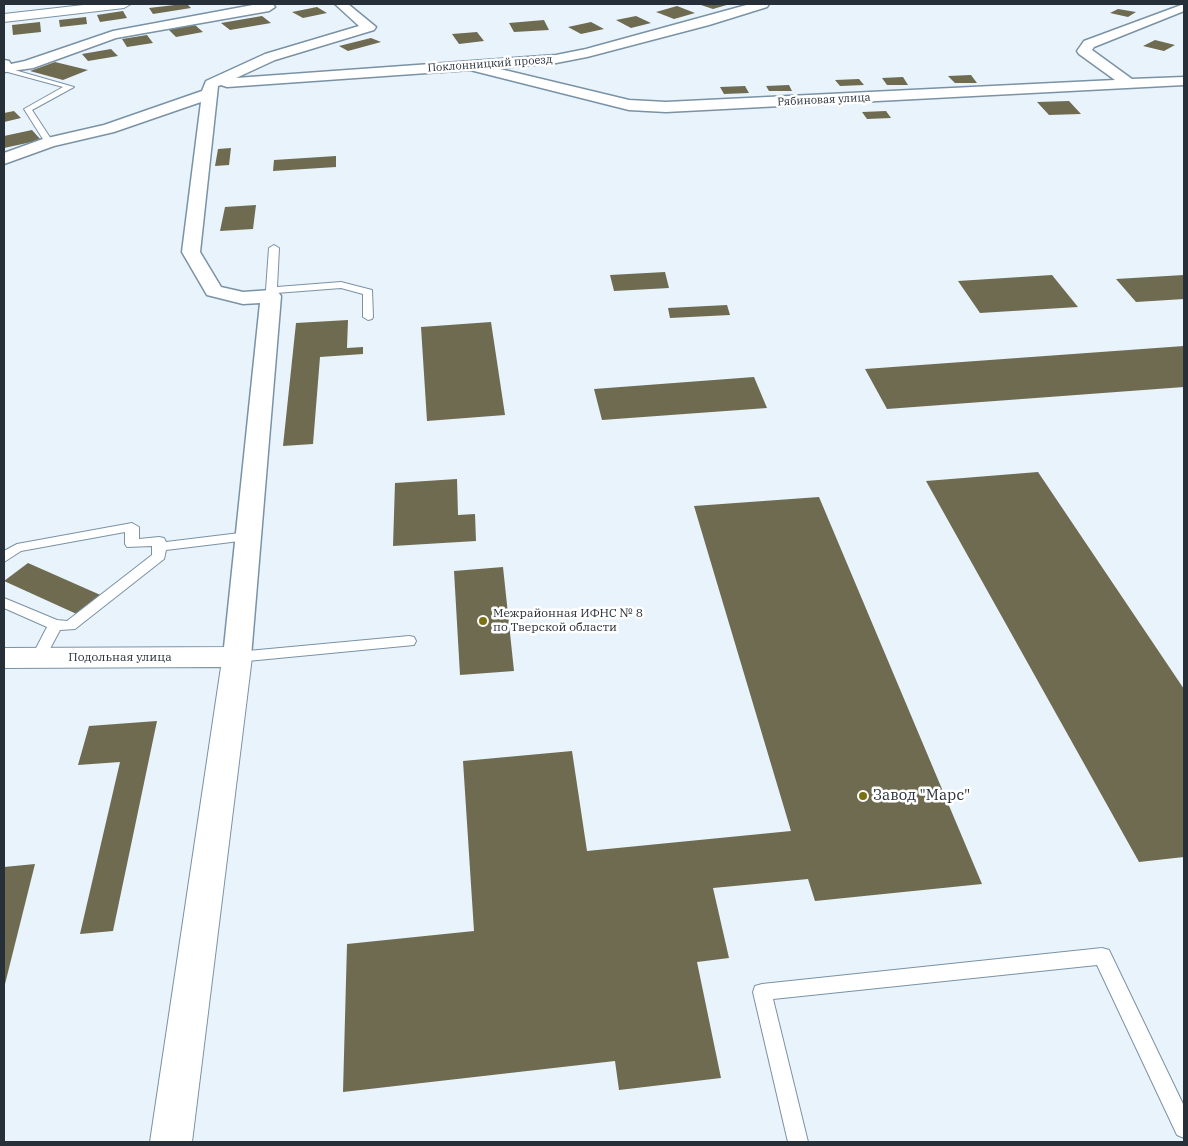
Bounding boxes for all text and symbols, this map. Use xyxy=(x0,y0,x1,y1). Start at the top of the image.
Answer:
street label: Поклонницкий проезд xyxy=(427,53,553,75)
street label: Рябиновая улица xyxy=(777,91,871,109)
place label: Межрайонная ИФНС № 8 по Тверской области xyxy=(493,607,643,635)
marker: Межрайонная ИФНС № 8 по Тверской области xyxy=(477,615,489,627)
street label: Подольная улица xyxy=(68,651,172,665)
place label: Завод "Марс" xyxy=(873,787,970,805)
marker: Завод "Марс" xyxy=(857,790,869,802)

